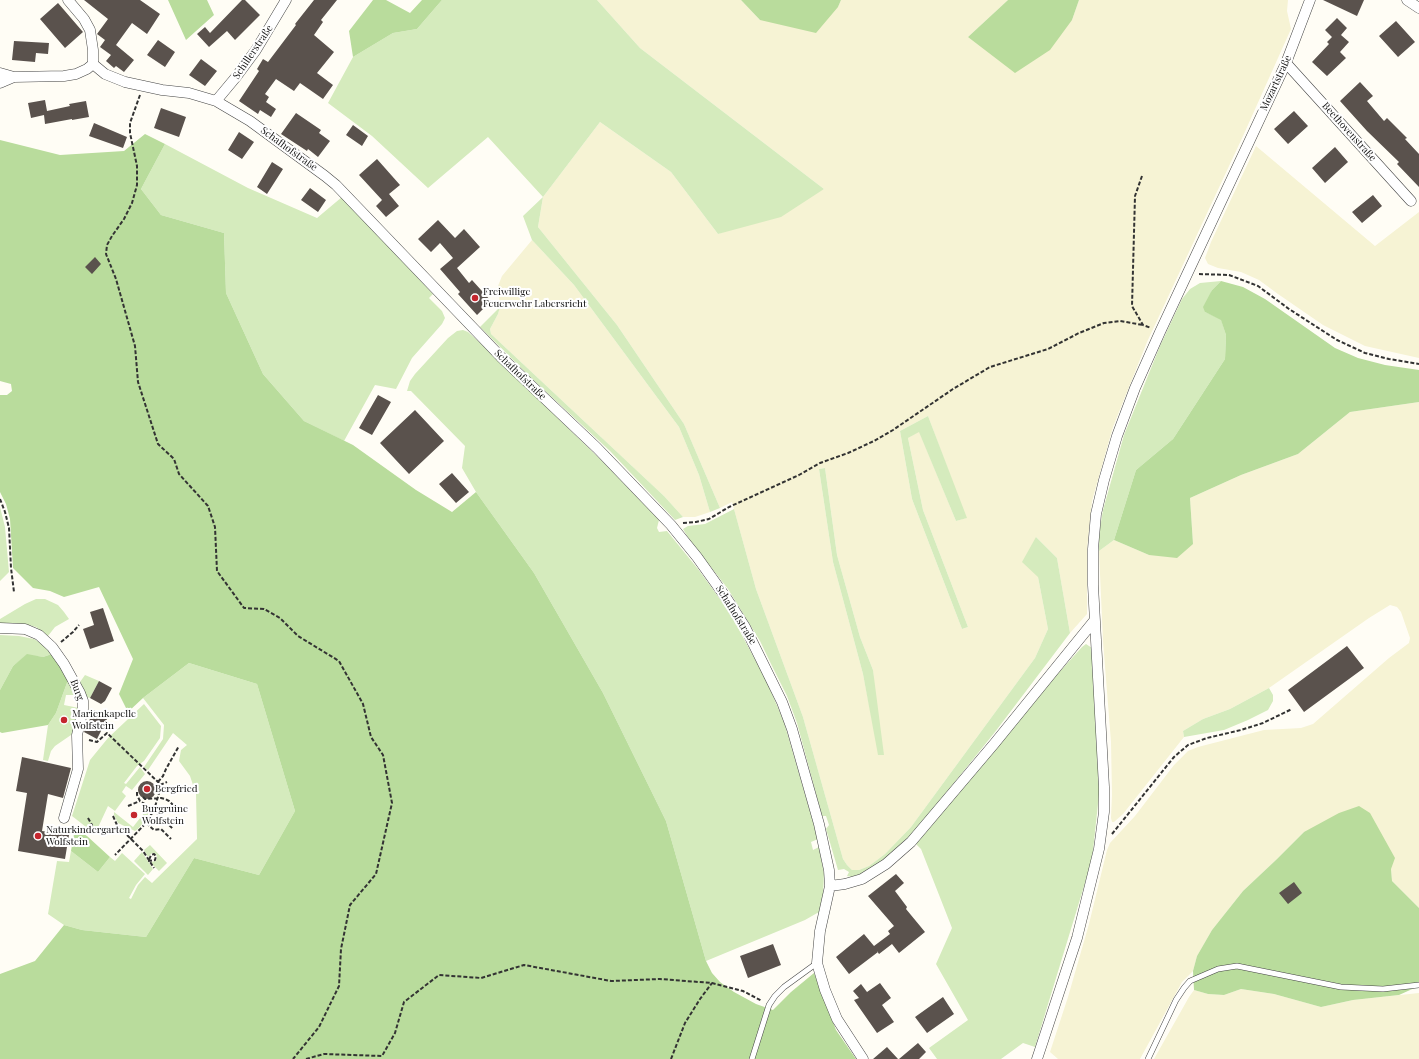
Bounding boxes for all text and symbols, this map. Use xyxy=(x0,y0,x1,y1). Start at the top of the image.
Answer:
street label: Schillerstraße xyxy=(231,23,275,81)
street label: Mozartstraße xyxy=(1258,53,1294,113)
street label: Beethovenstraße xyxy=(1319,100,1379,164)
street label: Schafhofstraße xyxy=(258,124,320,174)
place label: Freiwillige Feuerwehr Labersricht xyxy=(483,286,586,310)
marker: Freiwillige Feuerwehr Labersricht xyxy=(470,293,480,303)
street label: Schafhofstraße xyxy=(492,347,548,403)
street label: Schafhofstraße xyxy=(713,583,759,647)
street label: Burg xyxy=(67,678,87,702)
place label: Marienkapelle Wolfstein xyxy=(72,708,136,732)
marker: Marienkapelle Wolfstein xyxy=(59,715,69,725)
place label: Bergfried xyxy=(155,783,198,795)
marker: Bergfried xyxy=(142,784,152,794)
place label: Burgruine Wolfstein xyxy=(142,803,188,826)
marker: Burgruine Wolfstein xyxy=(129,810,139,820)
place label: Naturkindergarten Wolfstein xyxy=(46,824,130,848)
marker: Naturkindergarten Wolfstein xyxy=(33,831,43,841)

